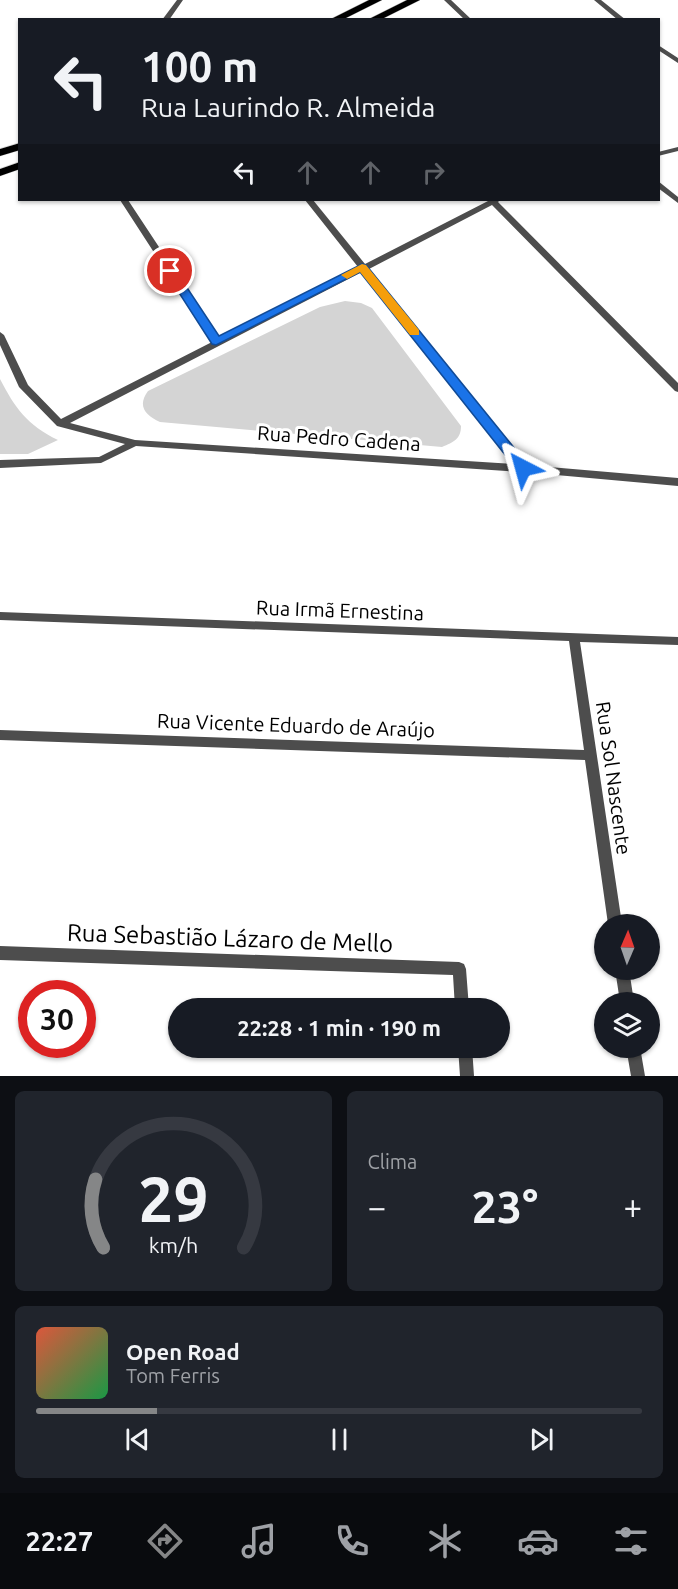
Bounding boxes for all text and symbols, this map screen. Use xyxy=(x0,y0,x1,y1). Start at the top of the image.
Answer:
icon: left xyxy=(42,42,120,120)
text: 100 m xyxy=(141,43,258,90)
text: Rua Laurindo R. Almeida xyxy=(141,92,436,122)
icon: left xyxy=(228,156,261,189)
icon: ahead xyxy=(291,156,324,189)
icon: ahead xyxy=(354,156,387,189)
icon: right xyxy=(417,156,450,189)
pin xyxy=(144,245,195,296)
icon: arrive xyxy=(153,254,186,287)
street label: Rua Pedro Cadena xyxy=(256,421,422,455)
position arrow xyxy=(491,436,555,500)
street label: Rua Irmã Ernestina xyxy=(256,596,424,624)
street label: Rua Sol Nascente xyxy=(592,700,636,856)
street label: Rua Vicente Eduardo de Araújo xyxy=(157,709,435,741)
north arrow xyxy=(594,914,660,980)
map controls xyxy=(594,914,660,1058)
street label: Rua Sebastião Lázaro de Mello xyxy=(66,919,394,957)
speed limit sign: 30 xyxy=(18,980,96,1058)
button: layers xyxy=(594,992,660,1058)
text: 22:28 · 1 min · 190 m xyxy=(237,1015,441,1040)
text: Clima xyxy=(368,1150,417,1173)
text: 29 xyxy=(138,1164,208,1234)
text: 23° xyxy=(471,1181,538,1232)
text: − xyxy=(368,1188,386,1225)
text: + xyxy=(623,1188,642,1225)
text: km/h xyxy=(148,1233,198,1257)
text: Open Road xyxy=(126,1339,240,1364)
text: Tom Ferris xyxy=(126,1364,220,1387)
icon: previous xyxy=(121,1423,154,1456)
icon: pause xyxy=(323,1423,356,1456)
icon: next xyxy=(525,1423,558,1456)
icon: directions xyxy=(144,1520,186,1562)
icon: music xyxy=(238,1520,280,1562)
icon: phone xyxy=(331,1520,373,1562)
icon: climate xyxy=(424,1520,466,1562)
icon: car xyxy=(517,1520,559,1562)
icon: filters xyxy=(610,1520,652,1562)
text: 22:27 xyxy=(26,1526,93,1556)

